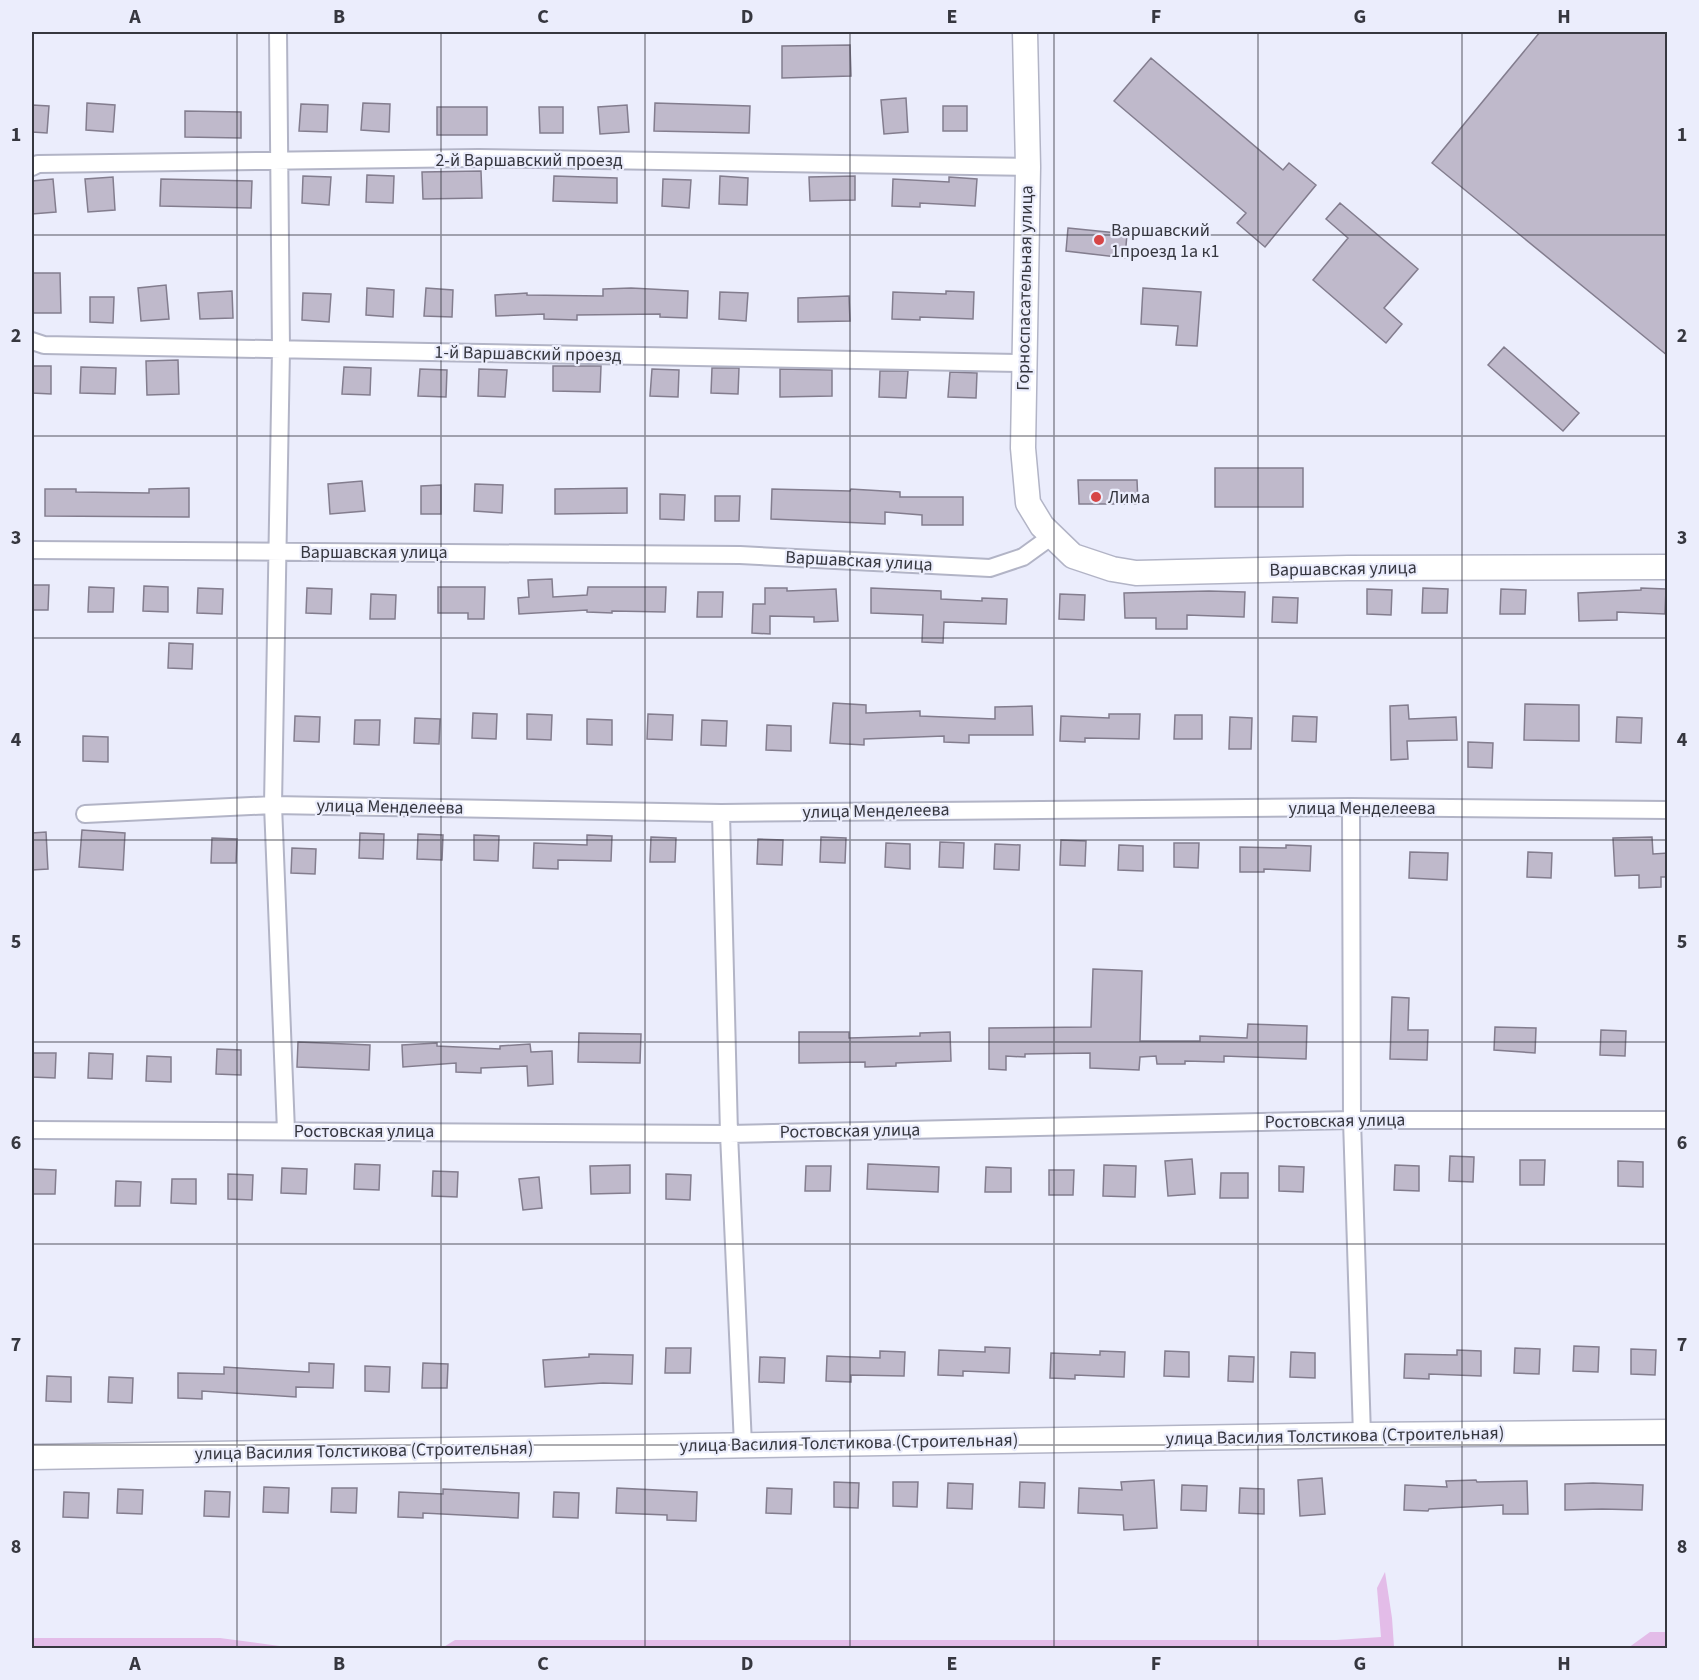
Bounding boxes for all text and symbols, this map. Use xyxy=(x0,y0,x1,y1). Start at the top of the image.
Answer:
text: A xyxy=(128,3,141,31)
text: B xyxy=(333,3,345,31)
text: C xyxy=(537,3,549,31)
text: D xyxy=(741,3,753,31)
text: E xyxy=(947,3,957,31)
text: F xyxy=(1151,3,1161,31)
text: G xyxy=(1354,3,1366,31)
text: H xyxy=(1557,3,1571,31)
text: 1 xyxy=(11,121,21,149)
text: 1 xyxy=(1677,121,1687,149)
street label: 2-й Варшавский проезд xyxy=(435,148,623,173)
street label: Горноспасательная улица xyxy=(1011,185,1039,391)
place label: Варшавский 1проезд 1а к1 xyxy=(1111,218,1219,264)
marker: Варшавский 1проезд 1а к1 xyxy=(1092,233,1106,247)
text: 2 xyxy=(11,322,21,350)
text: 2 xyxy=(1677,322,1687,350)
street label: 1-й Варшавский проезд xyxy=(434,340,622,368)
place label: Лима xyxy=(1108,485,1150,510)
marker: Лима xyxy=(1089,490,1103,504)
text: 3 xyxy=(11,524,21,552)
text: 3 xyxy=(1677,524,1687,552)
street label: Варшавская улица xyxy=(300,540,448,565)
street label: Варшавская улица xyxy=(785,545,933,577)
street label: Варшавская улица xyxy=(1269,555,1417,583)
text: 4 xyxy=(11,726,22,754)
text: 4 xyxy=(1677,726,1688,754)
street label: улица Менделеева xyxy=(316,793,464,821)
street label: улица Менделеева xyxy=(1288,796,1436,821)
street label: улица Менделеева xyxy=(802,797,950,825)
text: 5 xyxy=(11,928,21,956)
text: 5 xyxy=(1677,928,1687,956)
street label: Ростовская улица xyxy=(1265,1107,1405,1135)
street label: Ростовская улица xyxy=(780,1117,920,1145)
street label: Ростовская улица xyxy=(294,1119,434,1144)
text: 6 xyxy=(11,1129,21,1157)
text: 6 xyxy=(1677,1129,1687,1157)
text: 7 xyxy=(11,1331,21,1359)
text: 7 xyxy=(1677,1331,1687,1359)
street label: улица Василия Толстикова (Строительная) xyxy=(1166,1421,1504,1451)
street label: улица Василия Толстикова (Строительная) xyxy=(680,1428,1018,1458)
street label: улица Василия Толстикова (Строительная) xyxy=(195,1436,533,1466)
text: 8 xyxy=(11,1533,21,1561)
text: 8 xyxy=(1677,1533,1687,1561)
text: A xyxy=(128,1650,141,1678)
text: B xyxy=(333,1650,345,1678)
text: C xyxy=(537,1650,549,1678)
text: D xyxy=(741,1650,753,1678)
text: E xyxy=(947,1650,957,1678)
text: F xyxy=(1151,1650,1161,1678)
text: G xyxy=(1354,1650,1366,1678)
text: H xyxy=(1557,1650,1571,1678)

